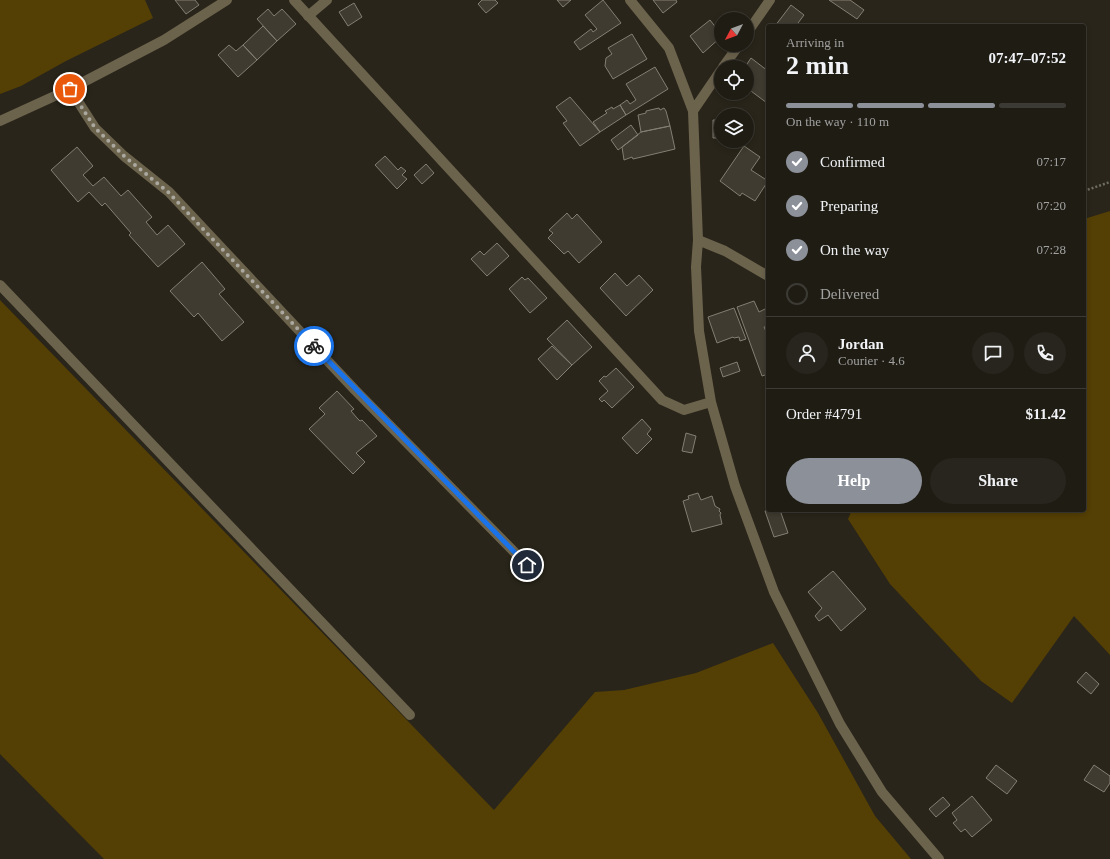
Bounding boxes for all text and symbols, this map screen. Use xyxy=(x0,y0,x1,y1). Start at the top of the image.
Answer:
north arrow xyxy=(714,12,754,52)
map controls xyxy=(714,12,754,148)
text: Arriving in xyxy=(786,35,844,50)
text: 07:47–07:52 xyxy=(989,50,1066,66)
text: 2 min xyxy=(786,51,849,80)
button: locate xyxy=(714,60,754,100)
pin xyxy=(53,72,87,106)
icon: bag xyxy=(59,78,81,100)
button: layers xyxy=(714,108,754,148)
text: On the way · 110 m xyxy=(786,114,889,129)
icon: check xyxy=(786,151,808,173)
text: Confirmed xyxy=(820,154,885,170)
text: 07:17 xyxy=(1036,154,1066,169)
icon: check xyxy=(786,195,808,217)
text: Preparing xyxy=(820,198,878,214)
text: 07:20 xyxy=(1036,198,1066,213)
icon: check xyxy=(786,239,808,261)
text: On the way xyxy=(820,242,889,258)
text: 07:28 xyxy=(1036,242,1066,257)
text: Delivered xyxy=(820,286,879,302)
courier xyxy=(294,326,334,366)
button: person xyxy=(786,332,828,374)
button: chat xyxy=(972,332,1014,374)
button: phone xyxy=(1024,332,1066,374)
icon: bike xyxy=(303,335,325,357)
text: Jordan xyxy=(838,336,884,352)
text: Courier · 4.6 xyxy=(838,353,905,368)
text: Order #4791 xyxy=(786,406,862,422)
text: $11.42 xyxy=(1026,406,1066,422)
button: Help xyxy=(786,458,922,504)
button: Share xyxy=(930,458,1066,504)
pin xyxy=(510,548,544,582)
icon: home xyxy=(516,554,538,576)

